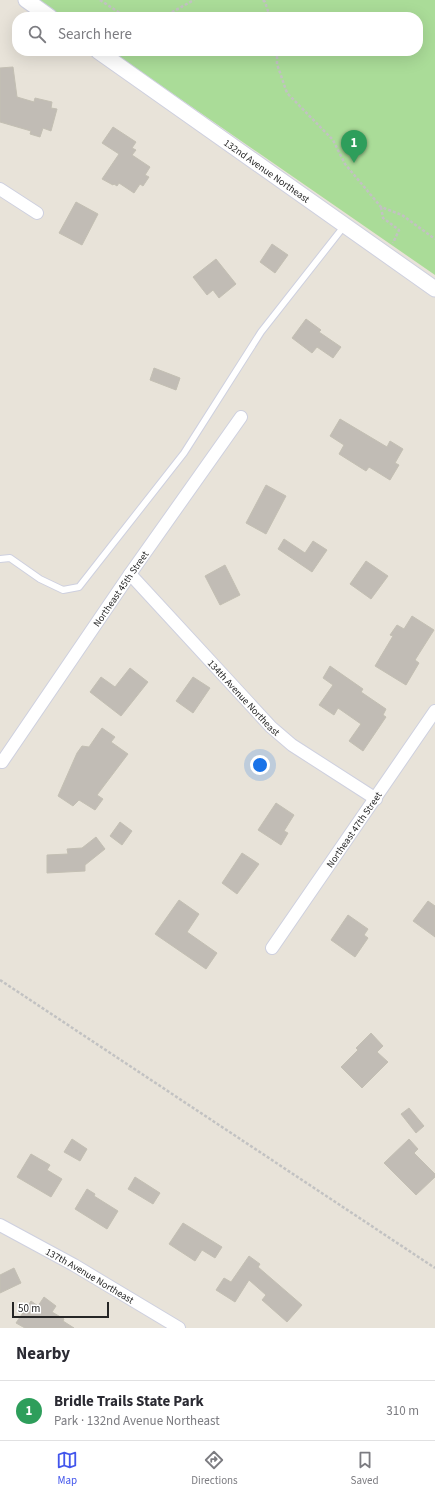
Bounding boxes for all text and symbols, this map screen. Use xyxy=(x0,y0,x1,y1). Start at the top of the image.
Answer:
search box xyxy=(12,12,423,56)
icon: search xyxy=(26,23,48,45)
text: Search here xyxy=(58,24,132,45)
pin: 1 xyxy=(341,130,367,163)
street label: 132nd Avenue Northeast xyxy=(221,136,313,207)
street label: Northeast 45th Street xyxy=(90,548,153,630)
street label: 134th Avenue Northeast xyxy=(204,657,283,740)
your location xyxy=(250,755,270,775)
street label: Northeast 47th Street xyxy=(323,789,386,871)
street label: 137th Avenue Northeast xyxy=(43,1245,137,1308)
scale bar xyxy=(12,1300,109,1319)
text: 50 m xyxy=(18,1301,40,1316)
text: Nearby xyxy=(16,1342,70,1366)
text: Bridle Trails State Park xyxy=(54,1391,204,1412)
text: 1 xyxy=(26,1402,32,1420)
text: 310 m xyxy=(386,1402,419,1420)
text: Park · 132nd Avenue Northeast xyxy=(54,1412,220,1430)
tab: Map xyxy=(56,1449,78,1488)
tab: Directions xyxy=(191,1449,238,1488)
tab: Saved xyxy=(351,1449,379,1488)

